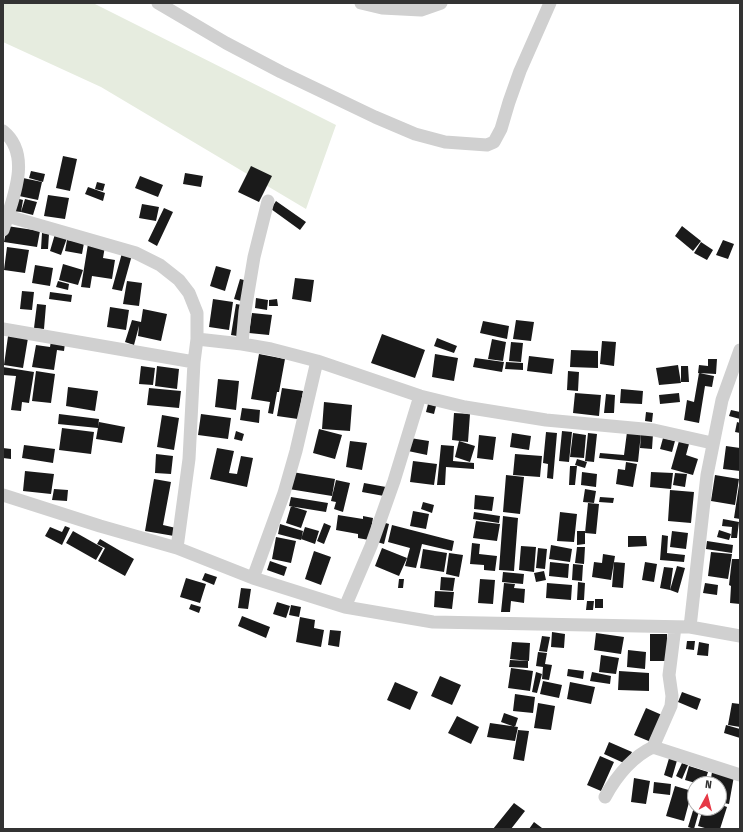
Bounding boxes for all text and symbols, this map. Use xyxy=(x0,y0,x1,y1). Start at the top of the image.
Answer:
north arrow xyxy=(687,776,727,816)
text: N xyxy=(704,778,712,791)

